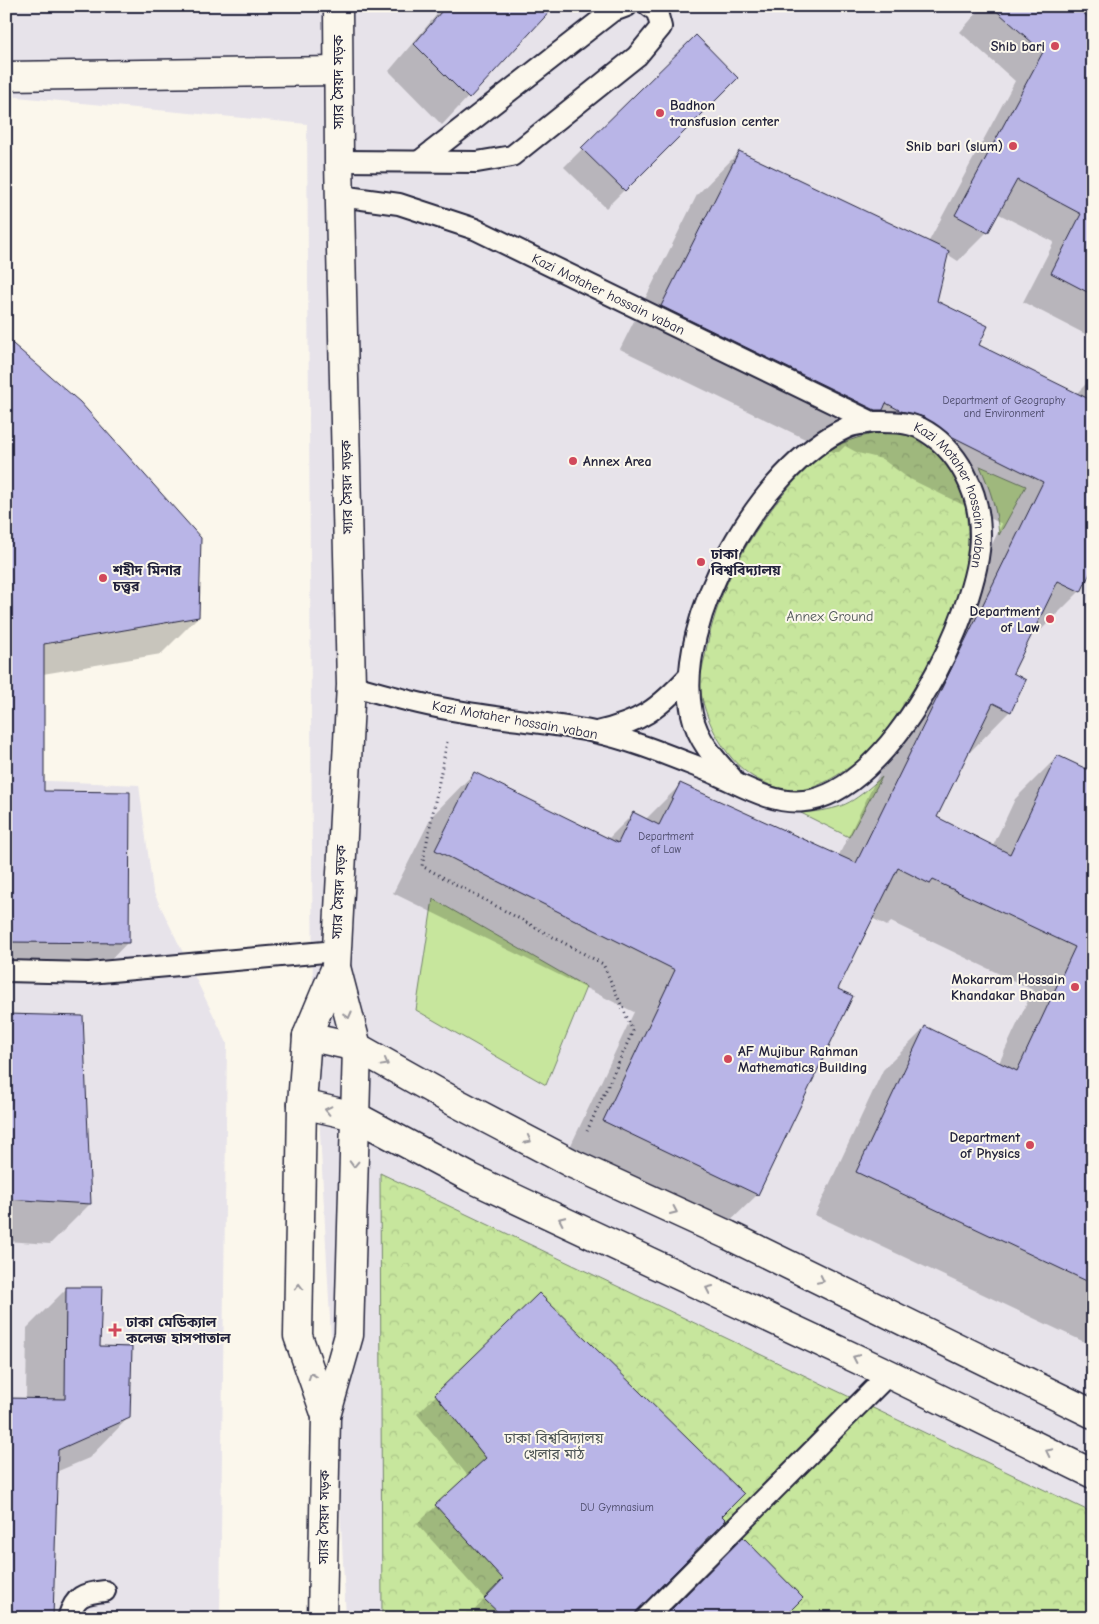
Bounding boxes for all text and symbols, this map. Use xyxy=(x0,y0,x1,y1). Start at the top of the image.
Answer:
street label: স্যার সৈয়দ সড়ক xyxy=(330,34,347,130)
place label: Shib bari xyxy=(991,38,1045,55)
marker: Shib bari xyxy=(1049,40,1061,52)
place label: Badhon transfusion center xyxy=(669,97,780,130)
marker: Badhon transfusion center xyxy=(654,107,666,119)
place label: Shib bari (slum) xyxy=(906,138,1003,155)
marker: Shib bari (slum) xyxy=(1007,140,1019,152)
street label: Kazi Motaher hossain vaban xyxy=(529,249,688,338)
house number: Department of Geography and Environment xyxy=(942,394,1066,420)
street label: Kazi Motaher hossain vaban xyxy=(911,418,989,570)
street label: স্যার সৈয়দ সড়ক xyxy=(338,439,356,535)
place label: Annex Area xyxy=(583,453,652,470)
marker: Annex Area xyxy=(567,455,579,467)
place label: ঢাকা বিশ্ববিদ্যালয় xyxy=(710,546,781,579)
marker: ঢাকা বিশ্ববিদ্যালয় xyxy=(695,556,707,568)
place label: শহীদ মিনার চত্ত্বর xyxy=(112,562,182,595)
marker: শহীদ মিনার চত্ত্বর xyxy=(97,572,109,584)
place label: Department of Law xyxy=(970,603,1040,636)
park label: Annex Ground xyxy=(787,608,874,625)
marker: Department of Law xyxy=(1044,613,1056,625)
street label: Kazi Motaher hossain vaban xyxy=(431,697,599,743)
house number: Department of Law xyxy=(638,830,695,856)
street label: স্যার সৈয়দ সড়ক xyxy=(328,844,350,940)
place label: Mokarram Hossain Khandakar Bhaban xyxy=(951,971,1065,1004)
marker: Mokarram Hossain Khandakar Bhaban xyxy=(1069,981,1081,993)
one-way arrow xyxy=(342,1010,353,1019)
place label: AF Mujibur Rahman Mathematics Building xyxy=(738,1043,868,1076)
marker: AF Mujibur Rahman Mathematics Building xyxy=(722,1053,734,1065)
one-way arrow xyxy=(380,1057,389,1067)
one-way arrow xyxy=(324,1105,333,1116)
place label: Department of Physics xyxy=(950,1129,1020,1162)
one-way arrow xyxy=(523,1134,532,1144)
marker: Department of Physics xyxy=(1024,1139,1036,1151)
one-way arrow xyxy=(348,1161,359,1169)
one-way arrow xyxy=(669,1204,678,1215)
one-way arrow xyxy=(558,1216,567,1226)
one-way arrow xyxy=(816,1274,825,1285)
one-way arrow xyxy=(294,1283,304,1290)
one-way arrow xyxy=(705,1285,714,1295)
place label: ঢাকা মেডিক্যাল কলেজ হাসপাতাল xyxy=(125,1314,231,1347)
marker: ঢাকা মেডিক্যাল কলেজ হাসপাতাল xyxy=(108,1323,122,1337)
one-way arrow xyxy=(852,1354,861,1365)
one-way arrow xyxy=(308,1372,318,1381)
park label: ঢাকা বিশ্ববিদ্যালয় খেলার মাঠ xyxy=(504,1430,604,1463)
one-way arrow xyxy=(1045,1448,1054,1459)
street label: স্যার সৈয়দ সড়ক xyxy=(315,1469,333,1565)
house number: DU Gymnasium xyxy=(580,1501,654,1514)

